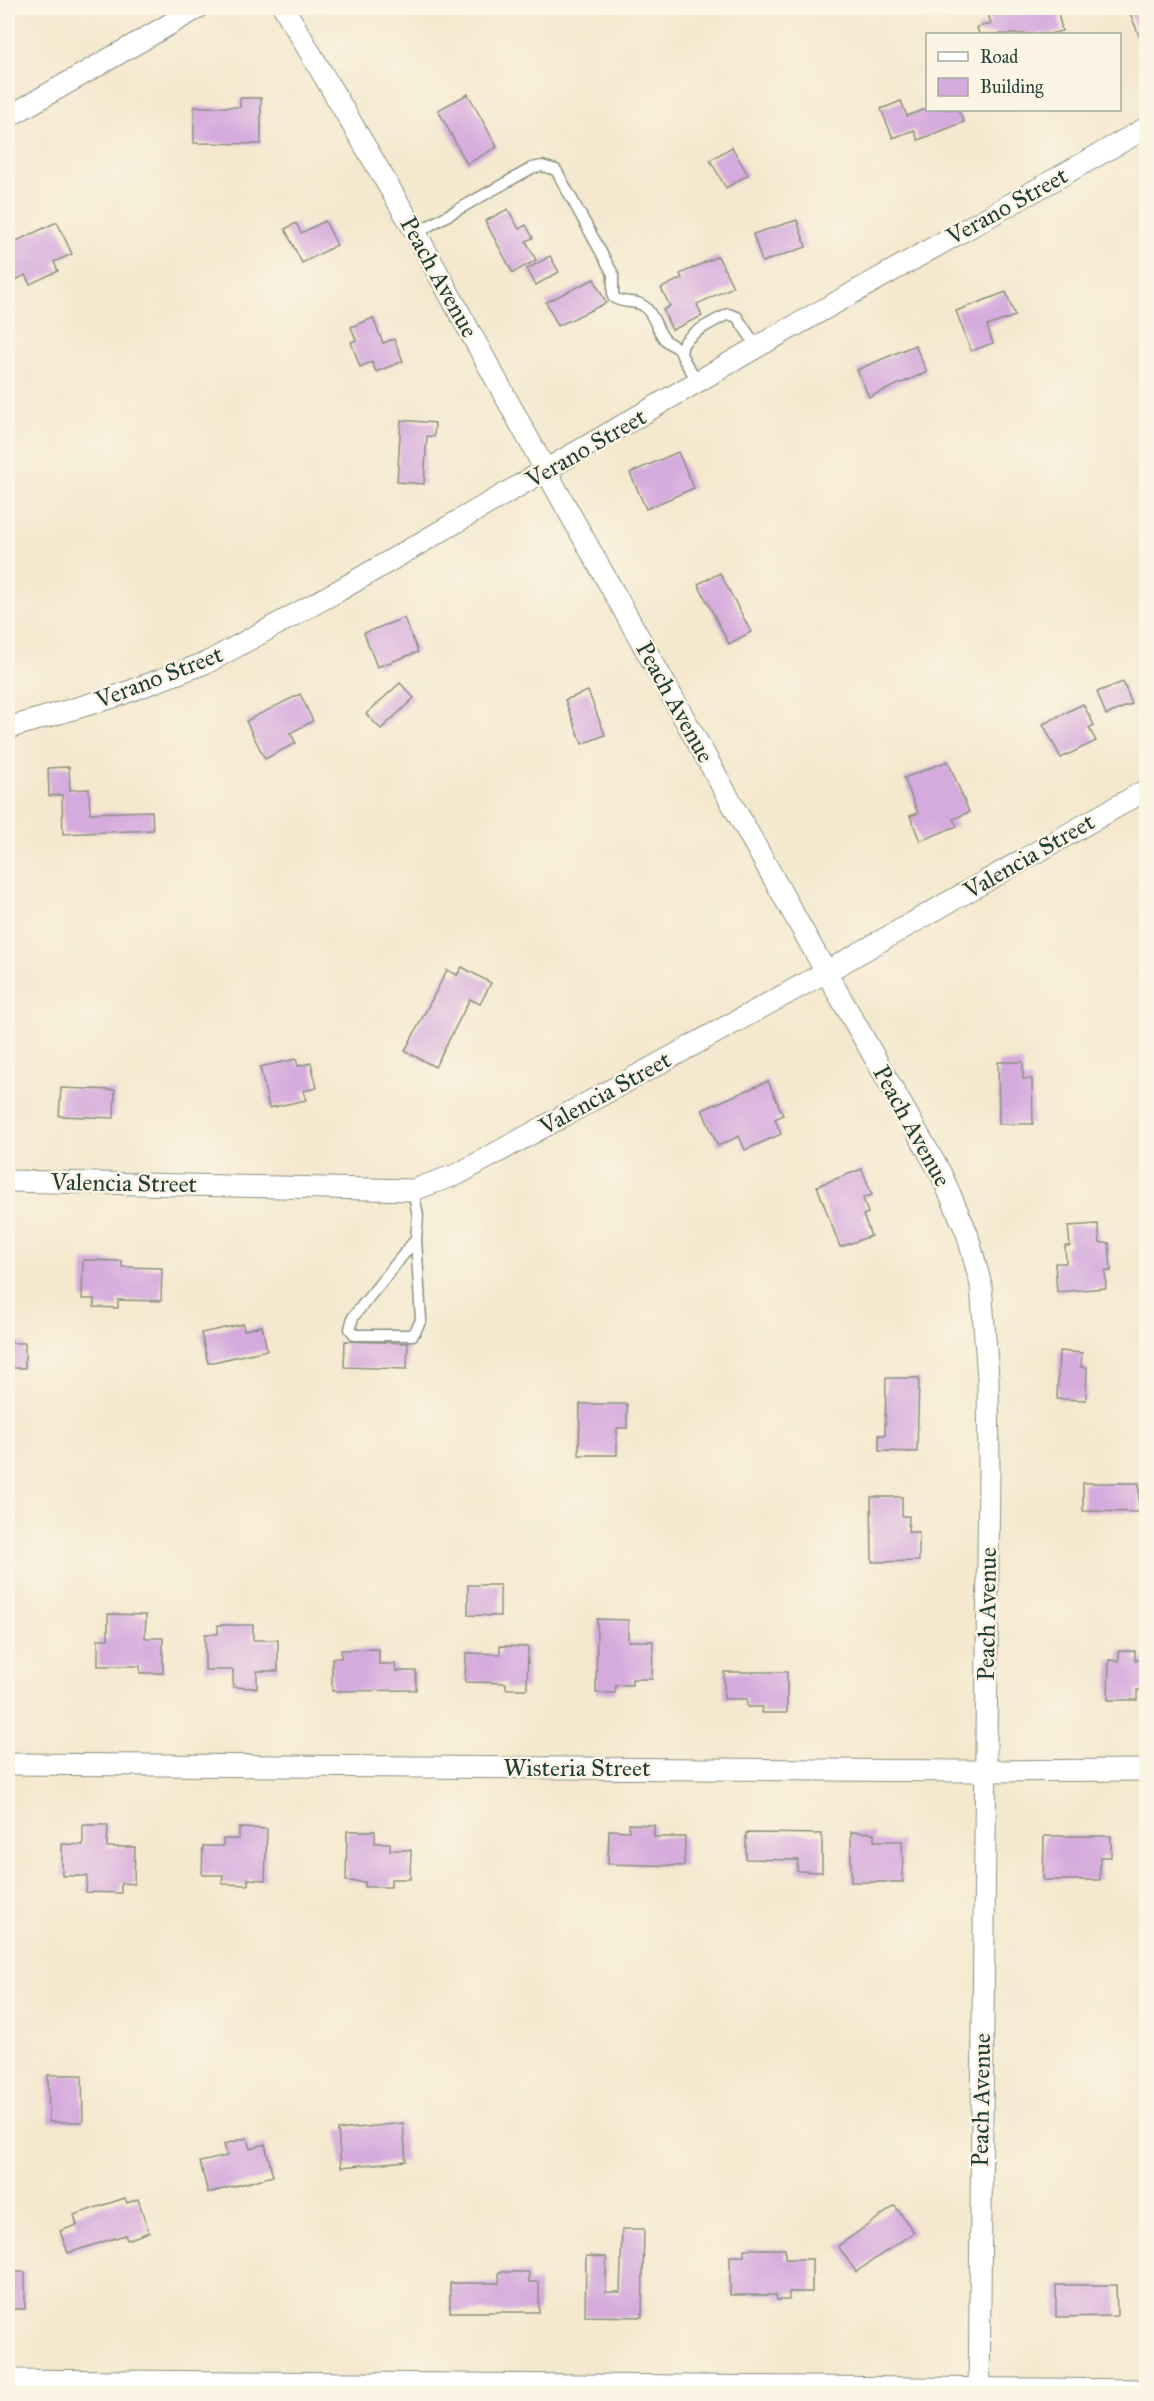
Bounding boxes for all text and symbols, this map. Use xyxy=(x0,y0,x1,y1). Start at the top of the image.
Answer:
legend xyxy=(926,33,1121,111)
text: Road xyxy=(980,46,1018,68)
text: Building xyxy=(980,76,1044,99)
street label: Verano Street xyxy=(940,160,1073,252)
street label: Peach Avenue xyxy=(393,211,485,343)
street label: Verano Street xyxy=(520,401,652,495)
street label: Peach Avenue xyxy=(629,636,721,768)
street label: Verano Street xyxy=(90,639,227,715)
street label: Valencia Street xyxy=(957,806,1100,906)
street label: Valencia Street xyxy=(533,1044,677,1142)
street label: Peach Avenue xyxy=(866,1060,958,1192)
street label: Valencia Street xyxy=(50,1167,198,1199)
street label: Peach Avenue xyxy=(971,1547,1003,1681)
street label: Wisteria Street xyxy=(503,1753,651,1783)
street label: Peach Avenue xyxy=(965,2033,997,2167)

